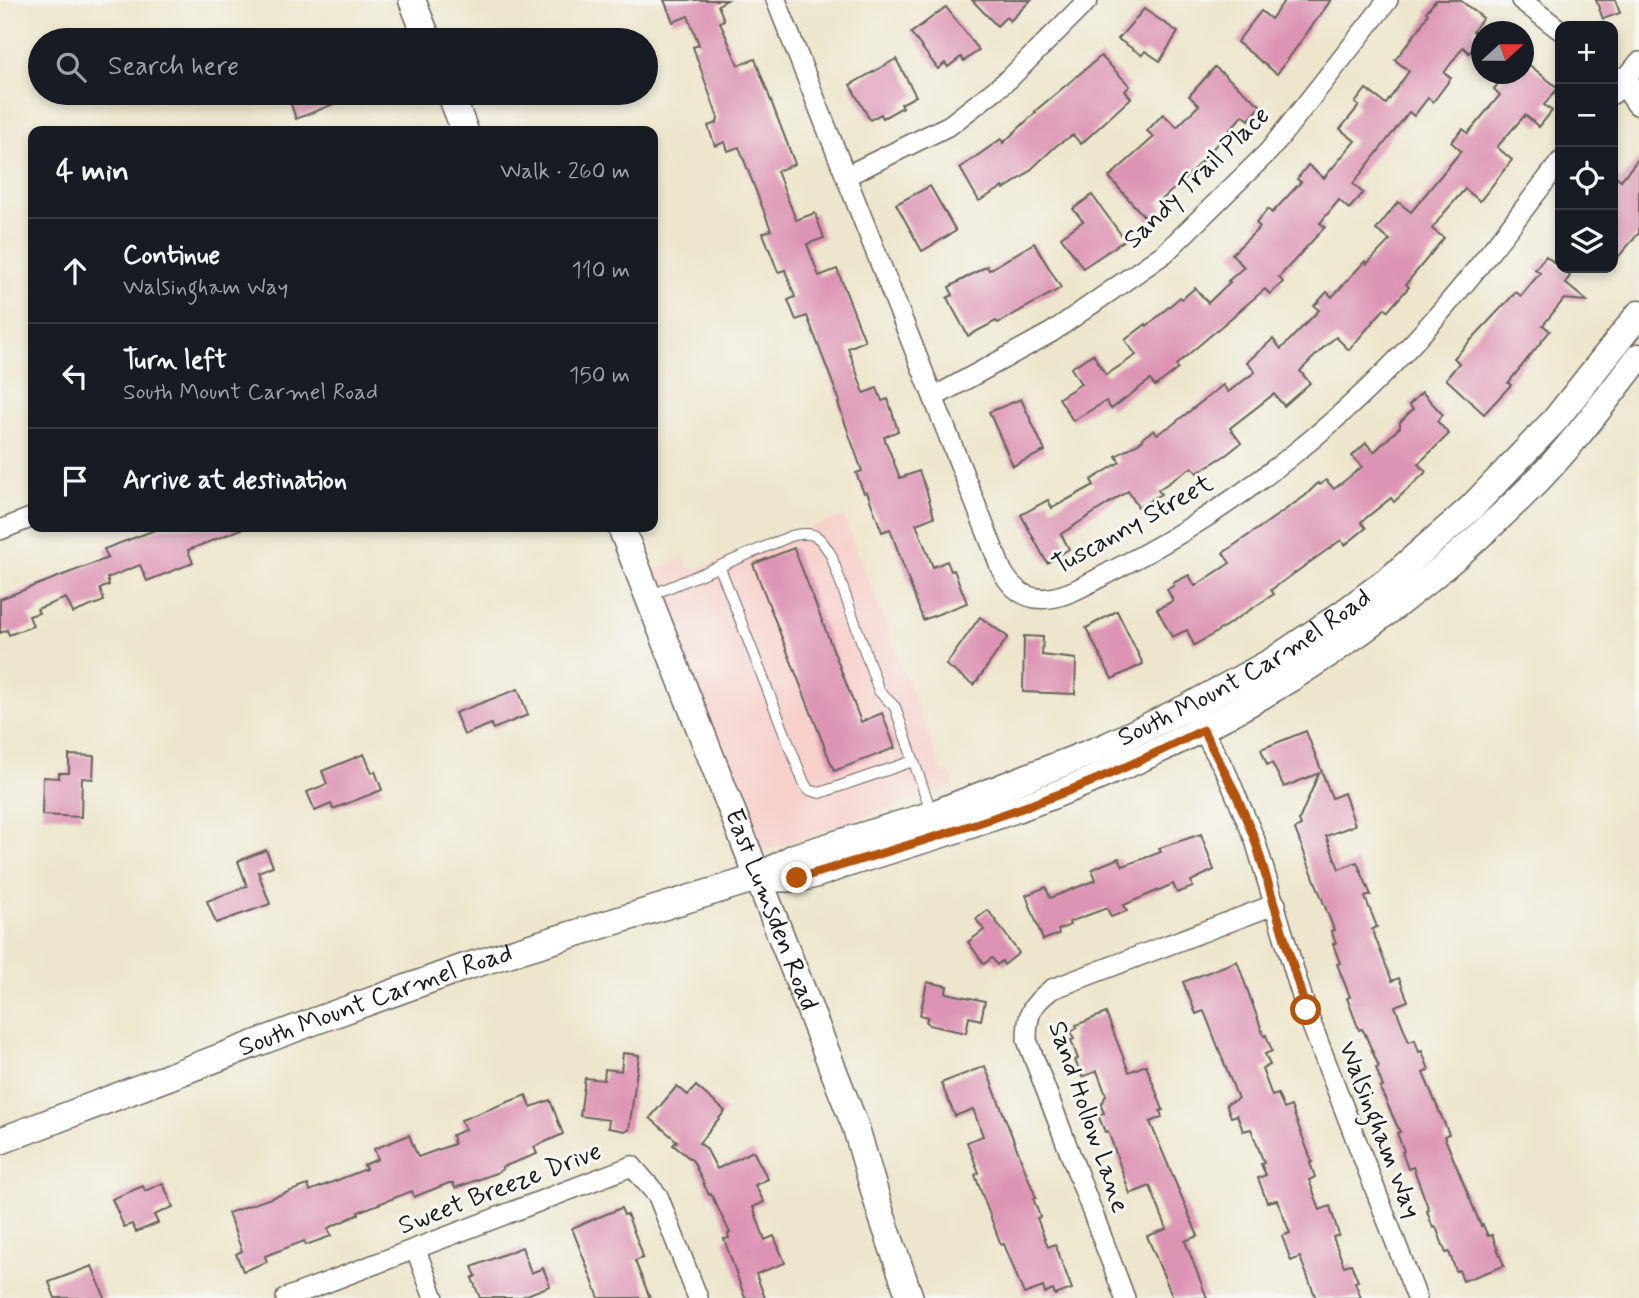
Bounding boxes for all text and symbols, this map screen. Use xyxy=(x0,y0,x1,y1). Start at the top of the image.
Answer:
north arrow xyxy=(1471,21,1534,84)
map controls xyxy=(1555,21,1618,273)
button: + xyxy=(1555,21,1618,84)
search box xyxy=(28,28,658,105)
icon: search xyxy=(52,48,90,86)
text: Search here xyxy=(108,50,239,84)
button: − xyxy=(1555,84,1618,147)
street label: Sandy Trail Place xyxy=(1116,99,1278,257)
button: locate xyxy=(1555,147,1618,210)
text: 4 min xyxy=(56,152,129,191)
text: Walk · 260 m xyxy=(500,157,630,187)
button: layers xyxy=(1555,210,1618,273)
text: Continue xyxy=(123,239,220,273)
icon: ahead xyxy=(56,252,94,290)
text: 110 m xyxy=(571,256,630,286)
text: Walsingham Way xyxy=(123,273,288,303)
text: Turn left xyxy=(123,344,227,378)
icon: left xyxy=(56,357,94,395)
text: 150 m xyxy=(569,361,630,391)
text: South Mount Carmel Road xyxy=(123,378,378,408)
icon: arrive xyxy=(56,462,94,500)
text: Arrive at destination xyxy=(123,464,347,498)
street label: Tuscanny Street xyxy=(1047,467,1219,583)
street label: South Mount Carmel Road xyxy=(1112,581,1378,755)
street label: East Lumsden Road xyxy=(716,804,825,1016)
route end xyxy=(781,862,812,893)
street label: South Mount Carmel Road xyxy=(234,937,517,1065)
route start xyxy=(1290,994,1321,1025)
street label: Sand Hollow Lane xyxy=(1039,1017,1137,1217)
street label: Walsingham Way xyxy=(1327,1037,1428,1224)
street label: Sweet Breeze Drive xyxy=(394,1135,606,1243)

